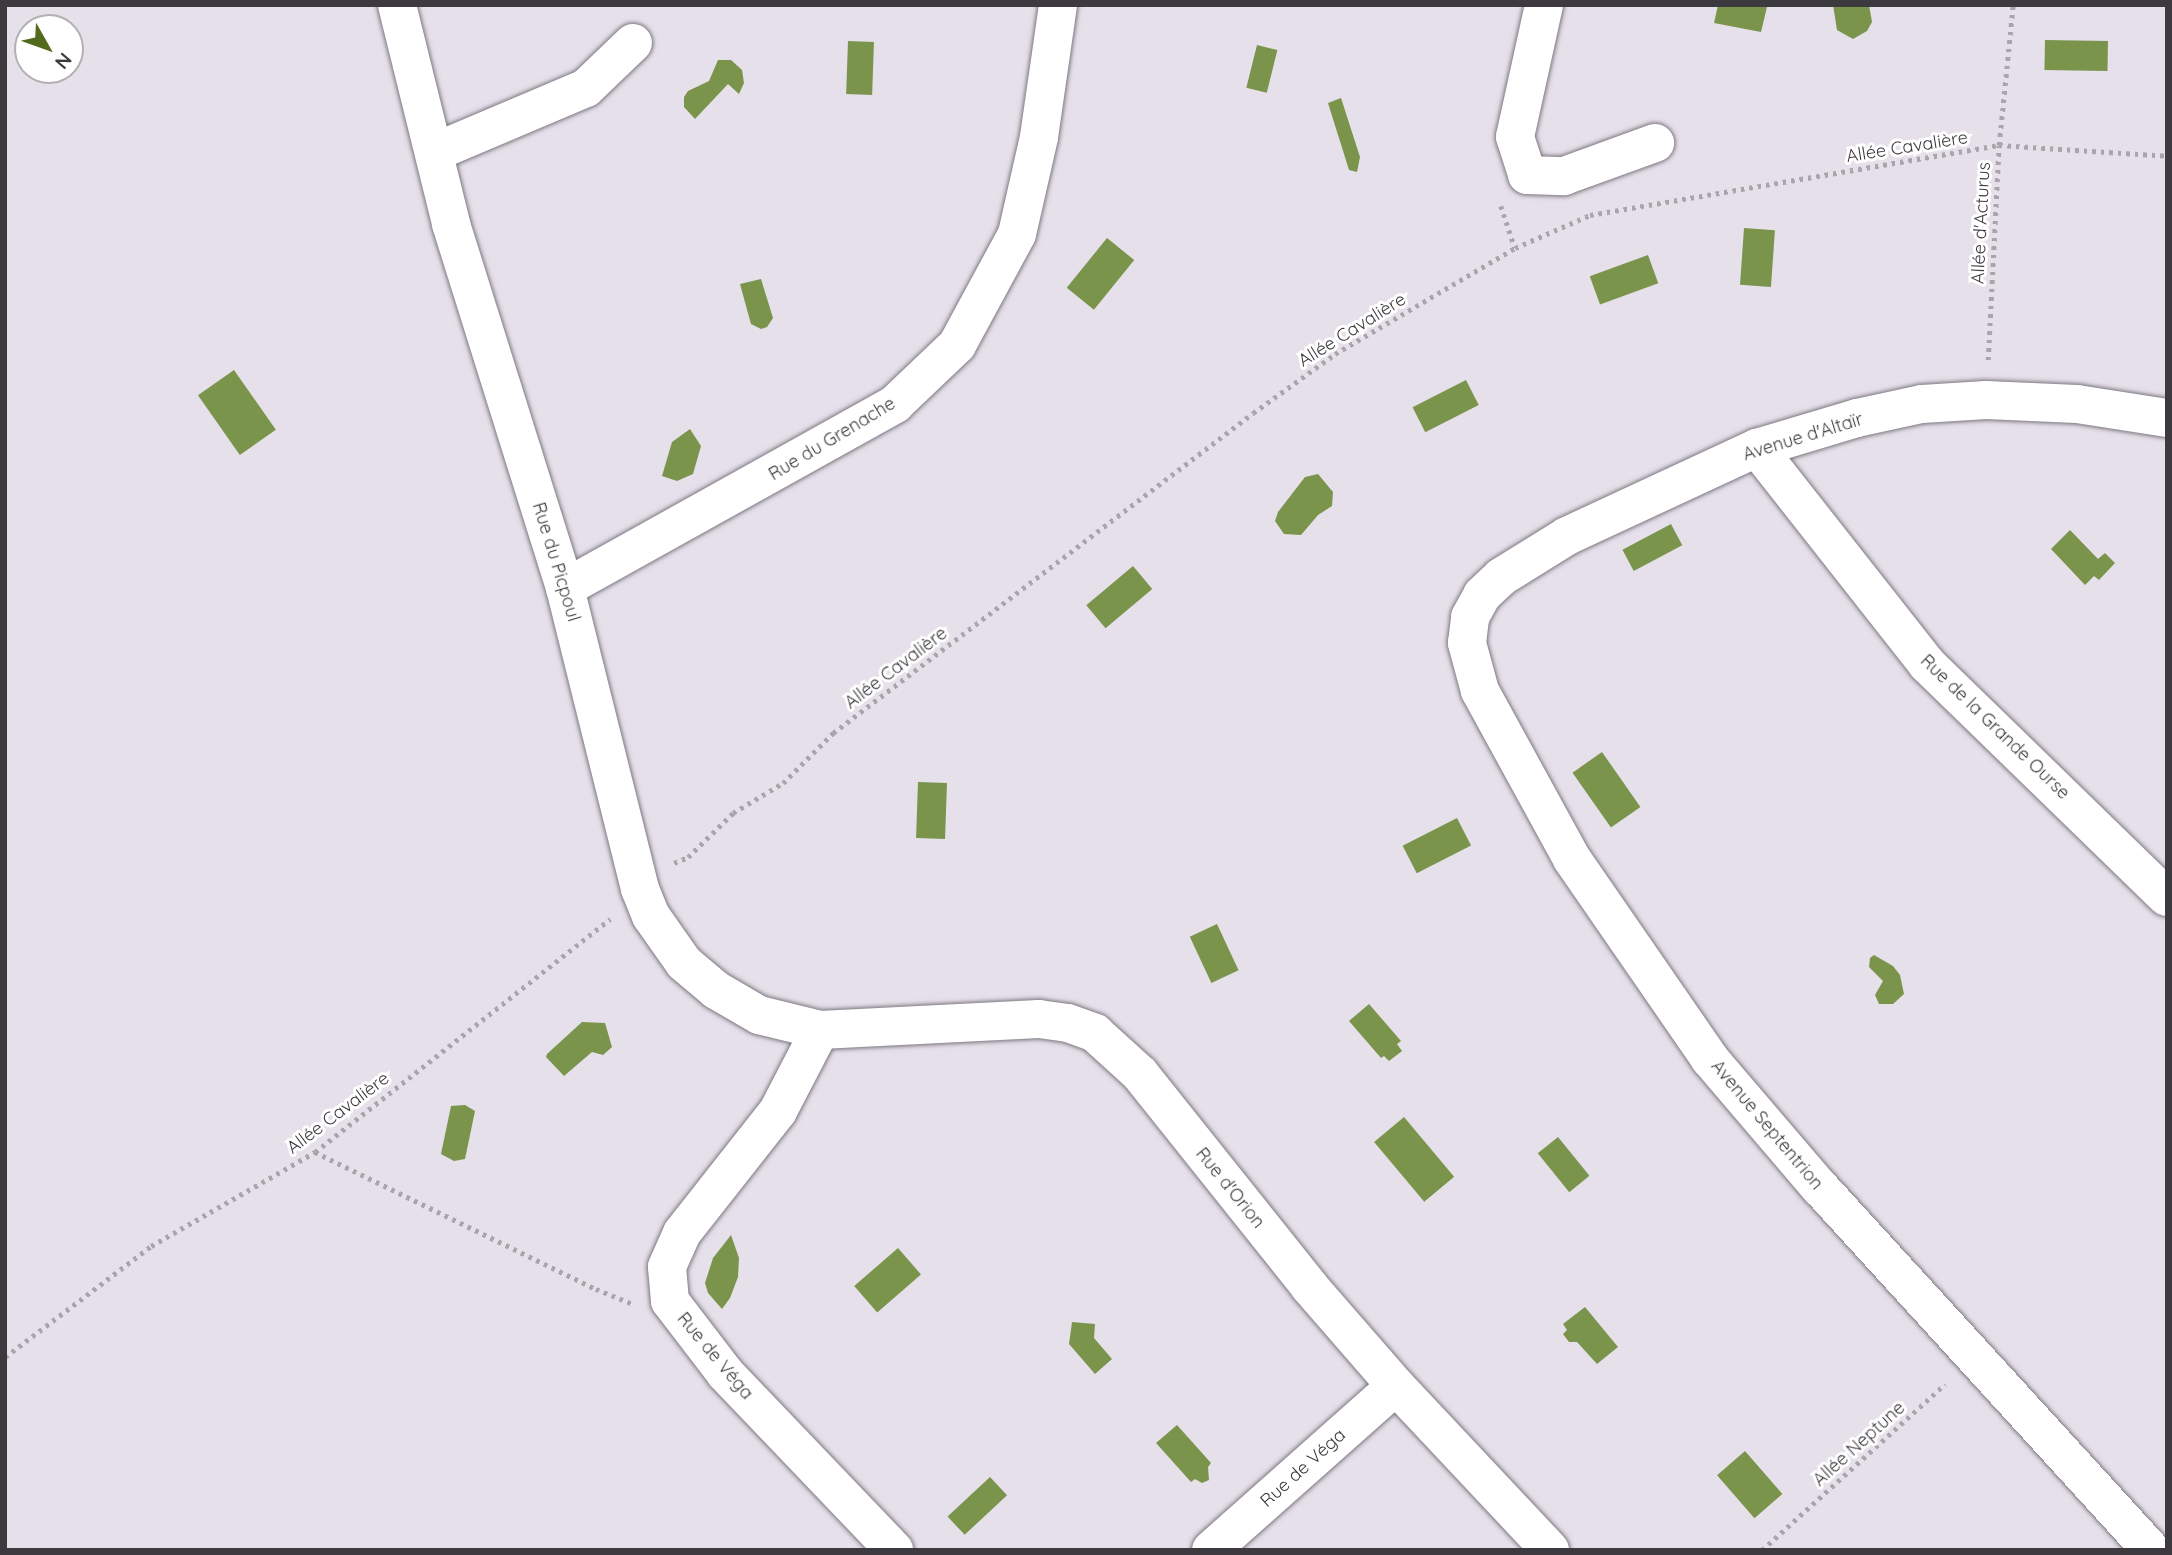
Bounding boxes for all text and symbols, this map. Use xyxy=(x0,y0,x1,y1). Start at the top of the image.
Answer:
north arrow xyxy=(14,14,84,84)
text: N xyxy=(50,48,77,74)
street label: Allée Cavalière xyxy=(1845,127,1969,167)
street label: Allée d'Acturus xyxy=(1967,161,1995,285)
street label: Allée Cavalière xyxy=(1294,288,1410,372)
street label: Rue du Grenache xyxy=(765,393,899,485)
street label: Avenue d'Altaïr xyxy=(1740,408,1866,466)
street label: Rue du Picpoul xyxy=(528,500,584,624)
street label: Allée Cavalière xyxy=(841,622,951,714)
street label: Rue de la Grande Ourse xyxy=(1916,650,2074,804)
street label: Avenue Septentrion xyxy=(1707,1056,1827,1194)
street label: Allée Cavalière xyxy=(283,1067,393,1159)
street label: Rue d'Orion xyxy=(1191,1143,1269,1233)
street label: Rue de Véga xyxy=(672,1308,758,1404)
street label: Allée Neptune xyxy=(1809,1397,1909,1491)
street label: Rue de Véga xyxy=(1256,1424,1350,1512)

